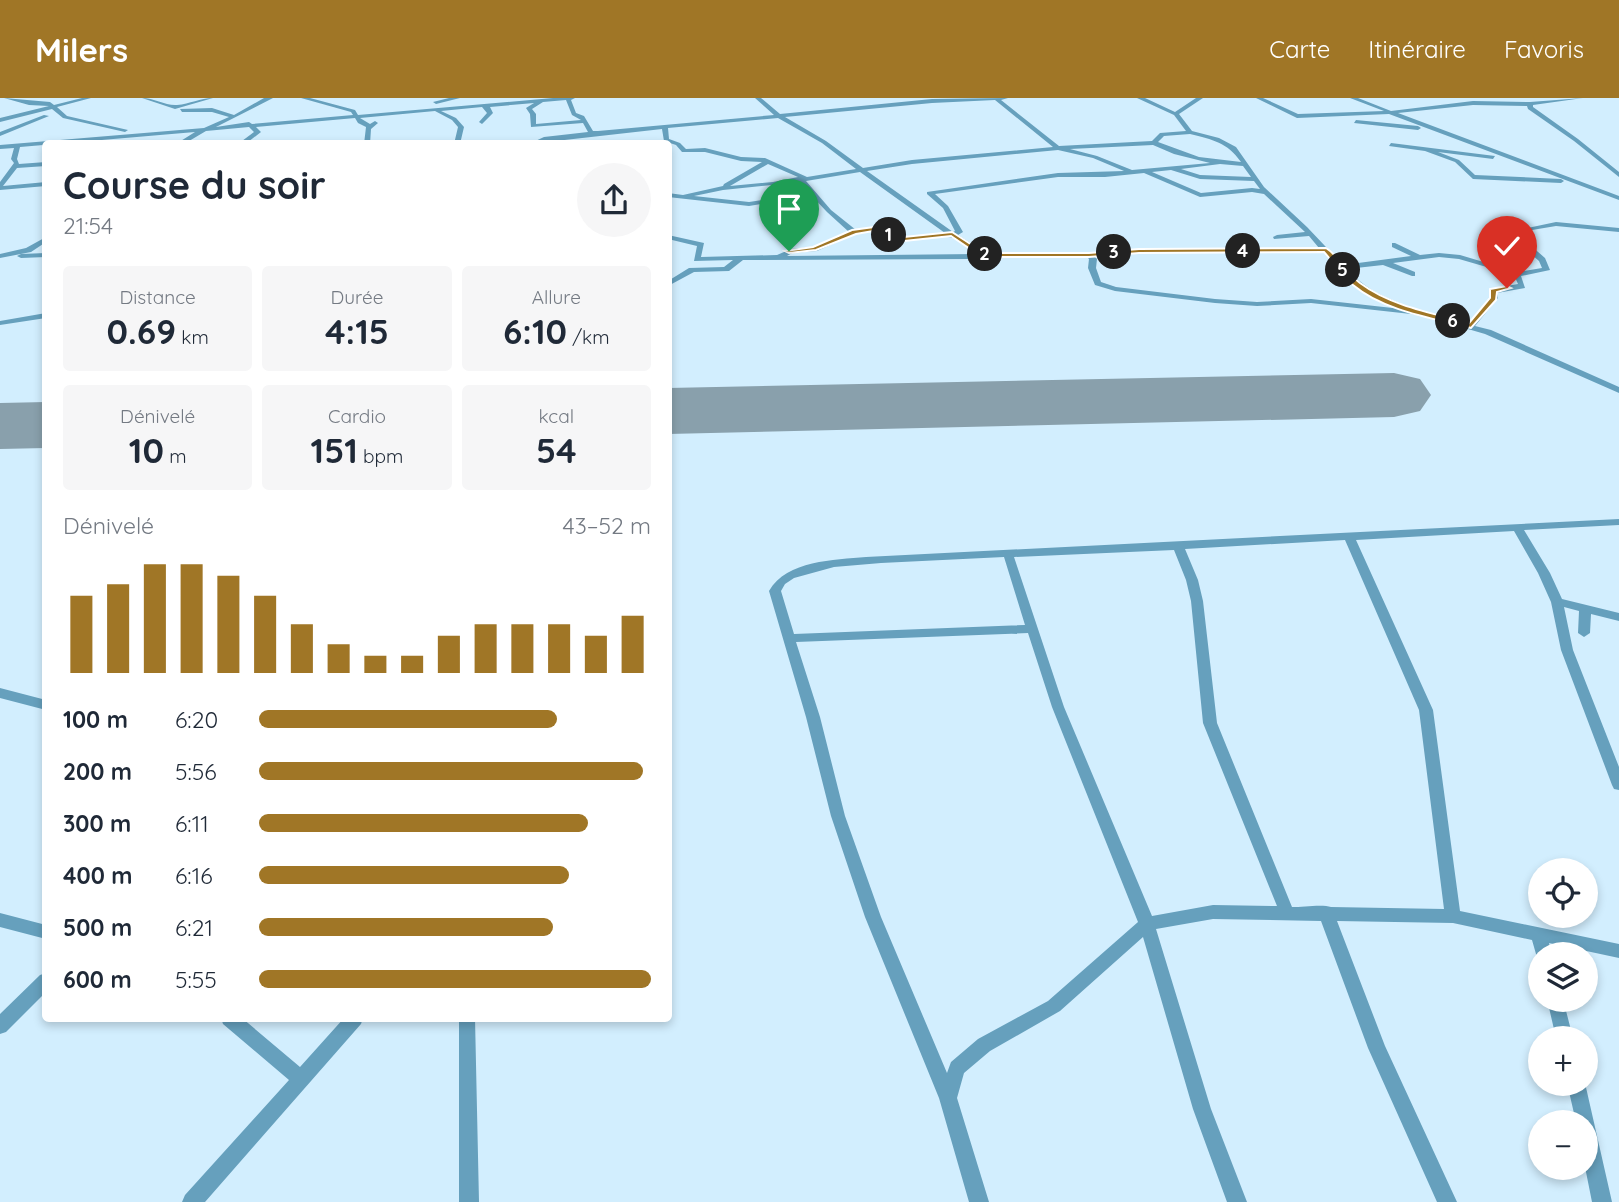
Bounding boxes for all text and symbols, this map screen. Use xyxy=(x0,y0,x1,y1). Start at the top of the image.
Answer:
text: Milers xyxy=(35,29,128,70)
text: Carte xyxy=(1269,34,1330,64)
text: Itinéraire xyxy=(1368,34,1466,64)
text: Favoris xyxy=(1504,34,1584,64)
text: Course du soir xyxy=(63,161,326,209)
button: share xyxy=(577,163,651,237)
pin xyxy=(759,179,819,251)
icon: arrive xyxy=(770,190,808,228)
text: 21:54 xyxy=(63,211,113,240)
pin xyxy=(1477,216,1537,288)
pin: 1 xyxy=(872,218,906,252)
text: 1 xyxy=(885,222,892,246)
icon: check xyxy=(1488,227,1526,265)
pin: 3 xyxy=(1096,234,1132,270)
pin: 4 xyxy=(1226,234,1260,268)
pin: 2 xyxy=(968,236,1002,272)
text: 4 xyxy=(1237,238,1248,262)
text: 3 xyxy=(1108,239,1119,263)
text: 2 xyxy=(979,241,990,265)
pin: 5 xyxy=(1326,252,1360,288)
text: 5 xyxy=(1337,257,1348,281)
text: Distance xyxy=(120,285,196,309)
text: Durée xyxy=(331,285,383,309)
text: Allure xyxy=(532,285,581,309)
pin: 6 xyxy=(1436,304,1470,339)
text: 6 xyxy=(1447,308,1458,332)
text: 0.69 xyxy=(107,309,176,353)
text: 4:15 xyxy=(325,309,389,353)
text: 6:10 xyxy=(503,309,567,353)
text: km xyxy=(176,325,209,349)
text: /km xyxy=(567,325,610,349)
text: Dénivelé xyxy=(120,404,195,428)
text: Cardio xyxy=(328,404,386,428)
text: kcal xyxy=(539,404,574,428)
text: 10 xyxy=(129,428,164,472)
text: 151 xyxy=(311,428,358,472)
text: 54 xyxy=(536,428,577,472)
text: m xyxy=(164,444,186,468)
text: bpm xyxy=(358,444,403,468)
text: Dénivelé xyxy=(63,511,154,540)
text: 43–52 m xyxy=(563,511,651,540)
text: 100 m xyxy=(63,705,128,734)
text: 6:20 xyxy=(175,705,218,734)
text: 200 m xyxy=(63,757,132,786)
text: 5:56 xyxy=(175,757,217,786)
text: 300 m xyxy=(63,809,131,838)
text: 6:11 xyxy=(175,809,209,838)
map controls xyxy=(1528,858,1598,1180)
button: locate xyxy=(1528,858,1598,928)
text: 400 m xyxy=(63,861,132,890)
text: 6:16 xyxy=(175,861,213,890)
text: 500 m xyxy=(63,913,132,942)
text: 6:21 xyxy=(175,913,213,942)
button: layers xyxy=(1528,942,1598,1012)
text: 600 m xyxy=(63,965,132,994)
text: 5:55 xyxy=(175,965,217,994)
button: + xyxy=(1528,1026,1598,1096)
button: − xyxy=(1528,1110,1598,1180)

